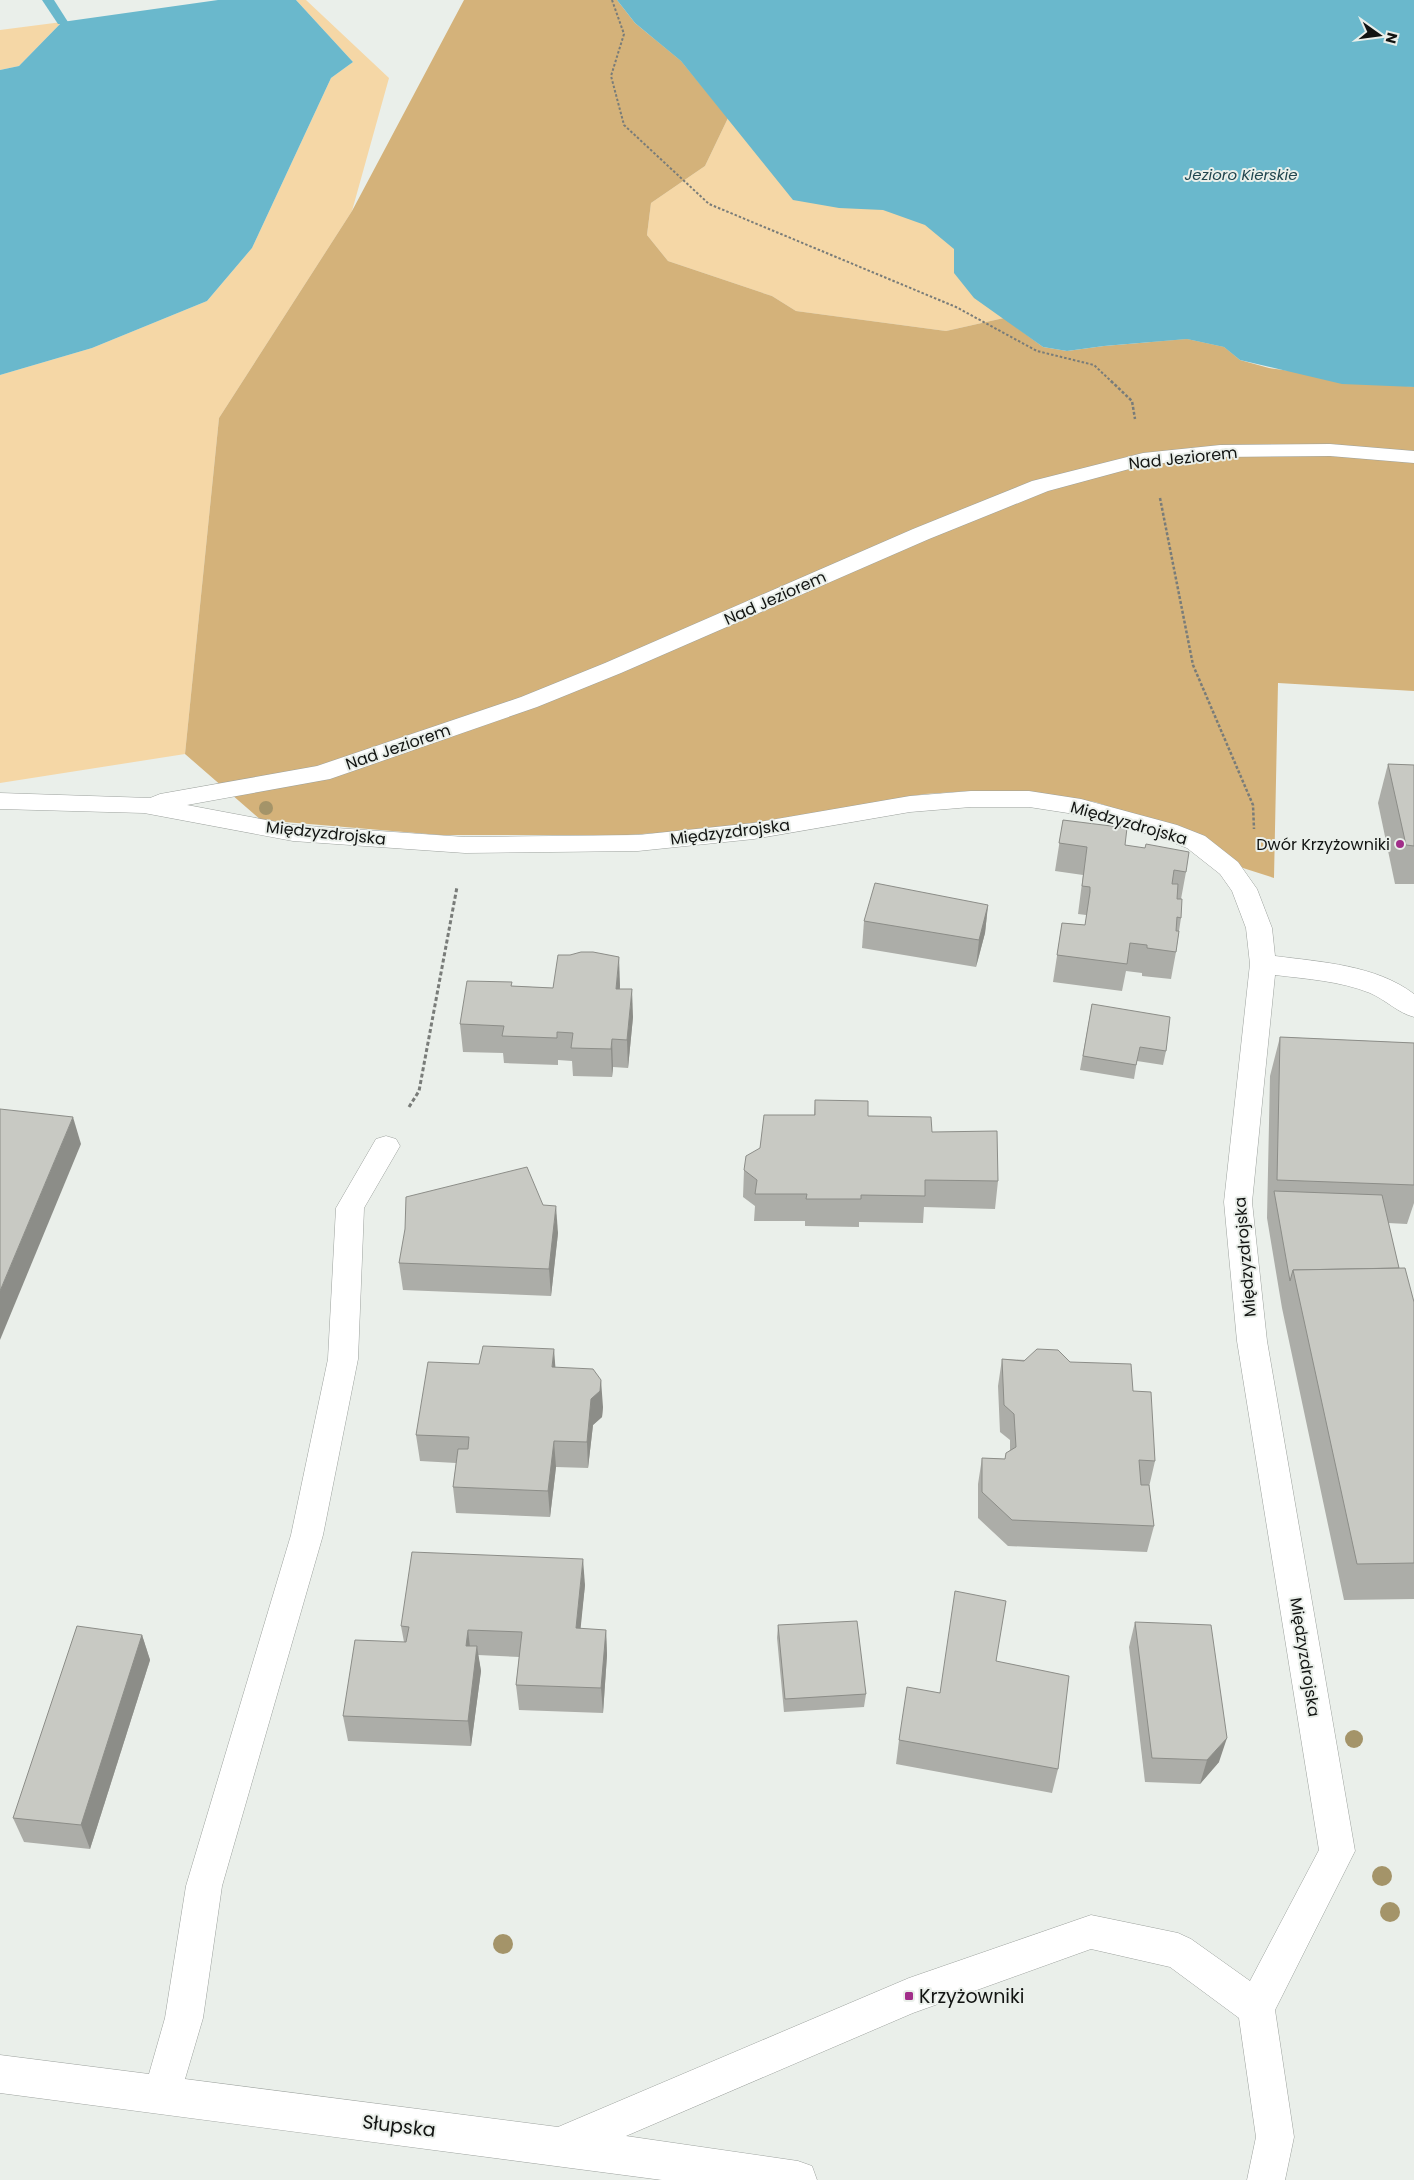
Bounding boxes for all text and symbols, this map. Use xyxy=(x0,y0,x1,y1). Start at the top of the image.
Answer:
north arrow xyxy=(1354,10,1404,60)
text: N xyxy=(1381,31,1403,46)
water label: Jezioro Kierskie xyxy=(1184,164,1298,185)
street label: Nad Jeziorem xyxy=(1127,441,1239,475)
street label: Nad Jeziorem xyxy=(720,565,830,631)
street label: Nad Jeziorem xyxy=(343,718,453,776)
street label: Międzyzdrojska xyxy=(1068,795,1190,851)
street label: Międzyzdrojska xyxy=(669,813,791,851)
street label: Międzyzdrojska xyxy=(265,815,387,851)
place label: Dwór Krzyżowniki xyxy=(1256,833,1390,856)
marker: Dwór Krzyżowniki xyxy=(1394,838,1406,850)
street label: Międzyzdrojska xyxy=(1228,1196,1262,1318)
street label: Międzyzdrojska xyxy=(1284,1596,1326,1718)
place label: Krzyżowniki xyxy=(919,1983,1025,2010)
marker: Krzyżowniki xyxy=(903,1990,915,2002)
street label: Słupska xyxy=(361,2108,437,2144)

